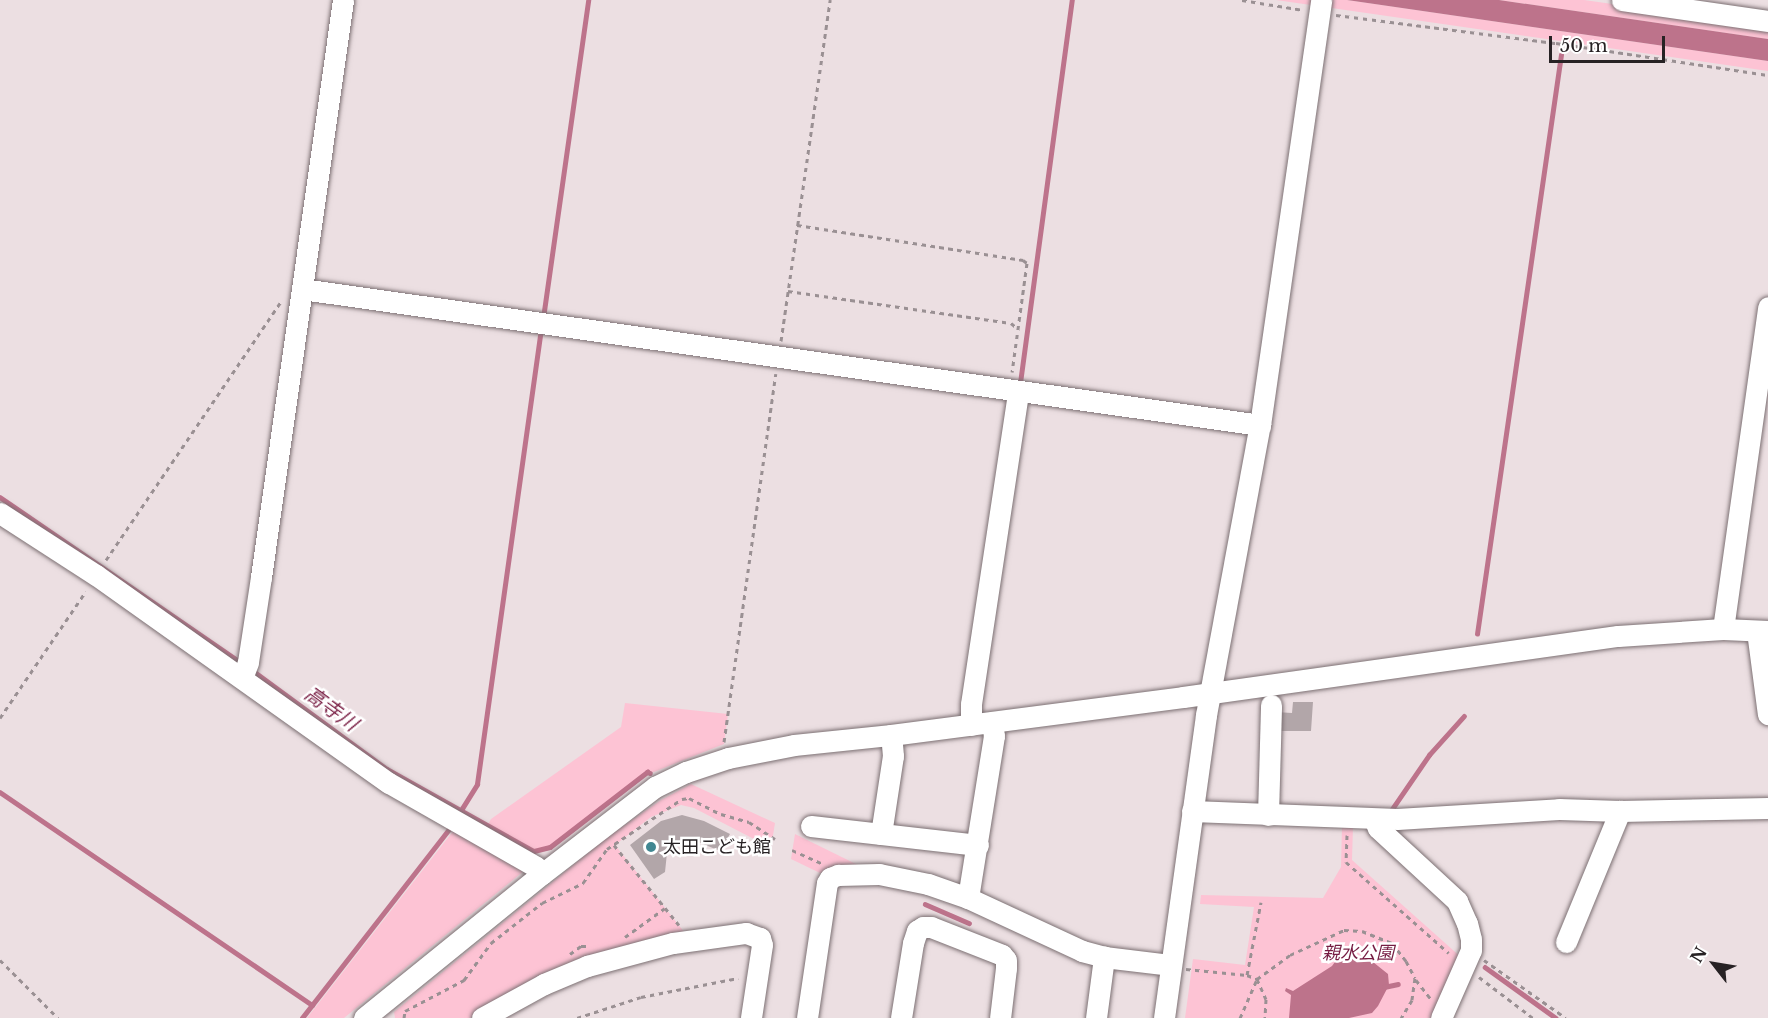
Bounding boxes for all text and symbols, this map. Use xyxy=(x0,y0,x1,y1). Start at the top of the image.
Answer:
scale bar xyxy=(1552,24,1668,62)
text: 50 m xyxy=(1560,35,1608,57)
water label: 高寺川 xyxy=(300,682,362,736)
place label: 太田こども館 xyxy=(663,836,771,858)
marker: 太田こども館 xyxy=(644,840,658,854)
north arrow xyxy=(1684,934,1744,994)
park label: 親水公園 xyxy=(1322,942,1394,964)
text: N xyxy=(1686,943,1711,966)

